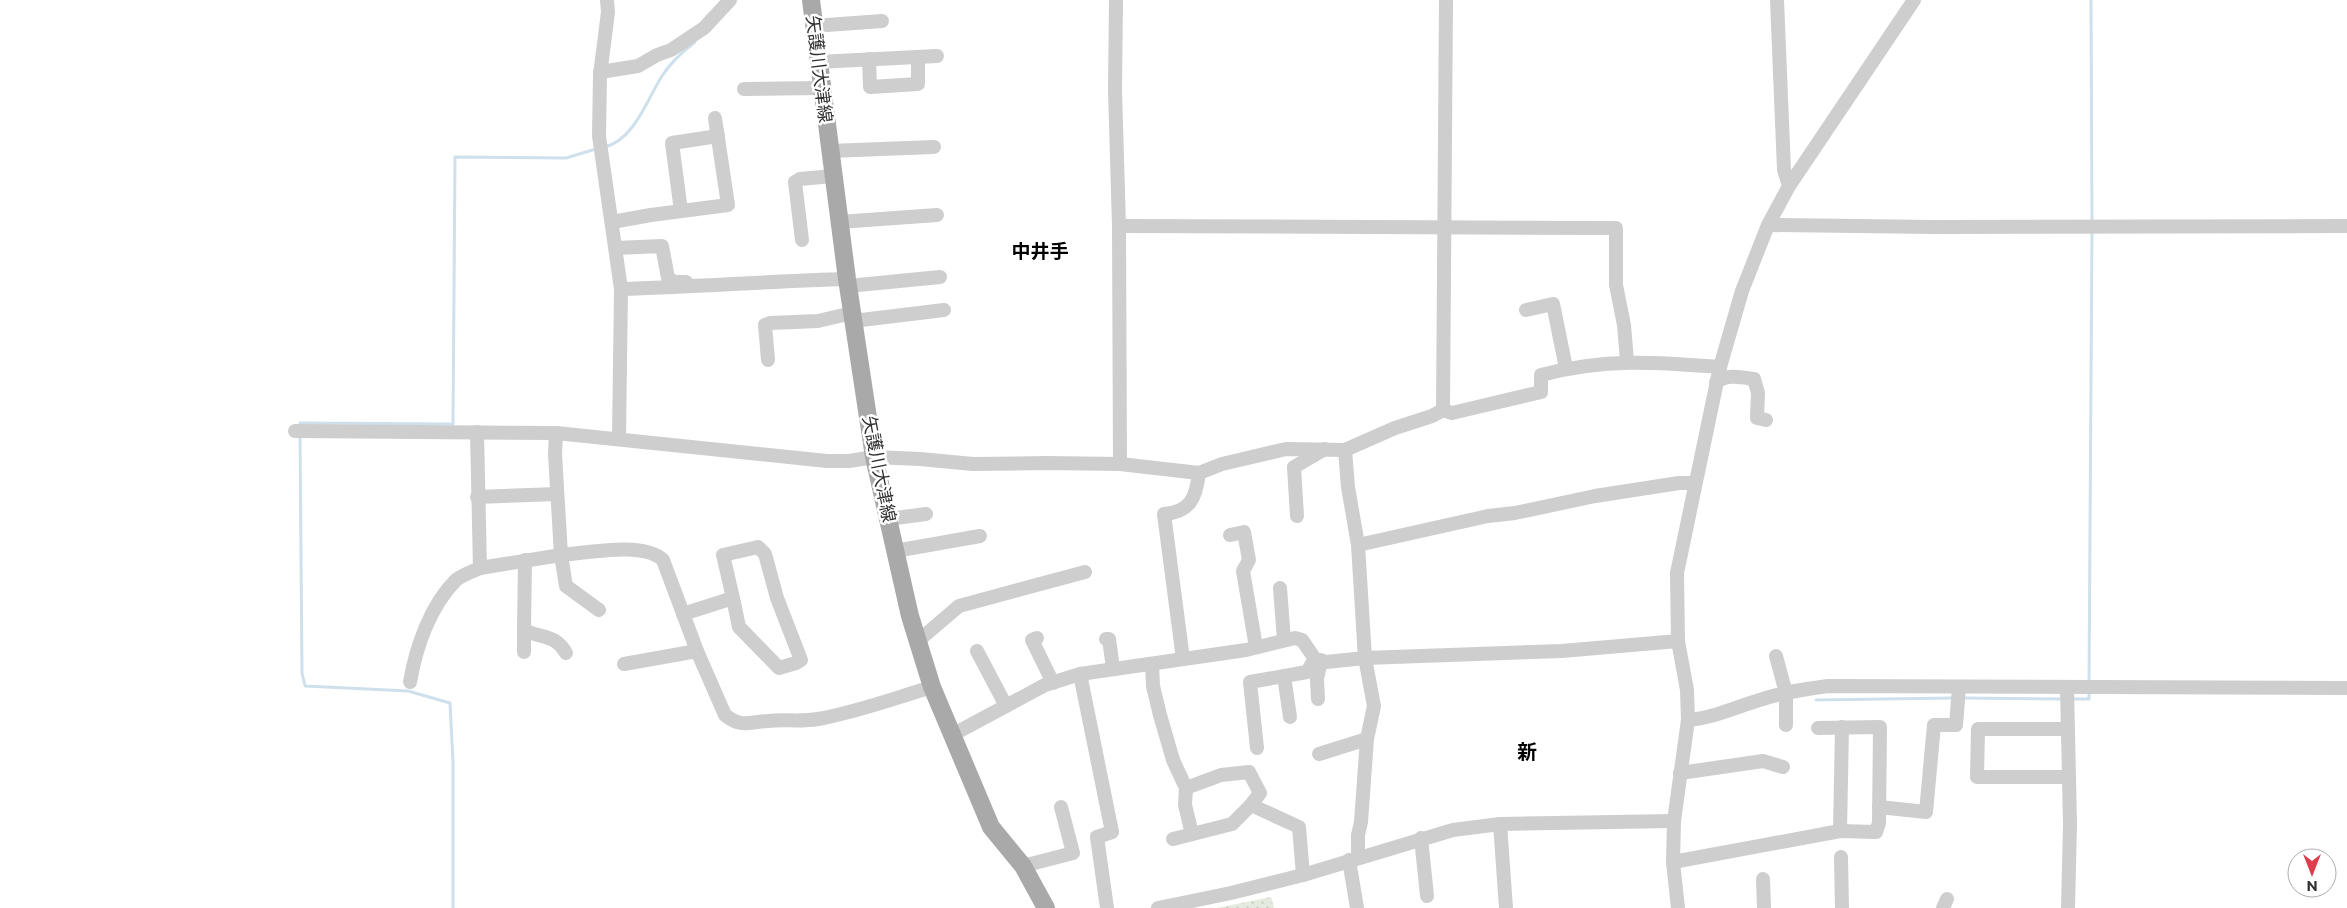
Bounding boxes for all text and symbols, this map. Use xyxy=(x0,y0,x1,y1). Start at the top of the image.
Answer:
street label: 矢護川大津線 xyxy=(802,14,836,124)
district label: 中井手 xyxy=(1011,240,1069,263)
street label: 矢護川大津線 xyxy=(858,414,900,524)
district label: 新 xyxy=(1517,740,1537,764)
north arrow xyxy=(2287,848,2337,898)
text: N xyxy=(2306,877,2318,895)

